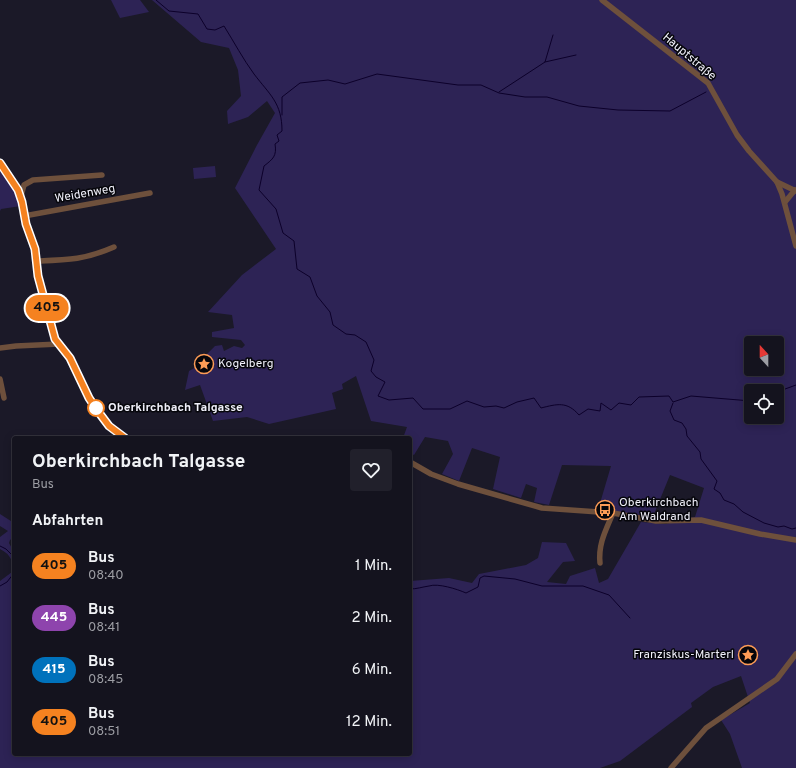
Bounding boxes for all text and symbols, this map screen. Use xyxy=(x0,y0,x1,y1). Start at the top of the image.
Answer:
street label: Hauptstraße xyxy=(659,30,719,84)
street label: Weidenweg xyxy=(53,181,117,207)
line badge: 405 xyxy=(24,295,70,321)
text: 405 xyxy=(34,299,60,316)
north arrow xyxy=(744,336,784,376)
map controls xyxy=(744,336,784,424)
place icon: Kogelberg xyxy=(193,353,215,375)
place label: Kogelberg xyxy=(218,356,273,372)
button: locate xyxy=(744,384,784,424)
marker: Oberkirchbach Talgasse xyxy=(87,399,105,417)
place label: Oberkirchbach Talgasse xyxy=(108,400,243,416)
button: heart xyxy=(350,449,392,491)
text: Oberkirchbach Talgasse xyxy=(32,450,245,474)
text: Bus xyxy=(32,477,54,493)
place label: Oberkirchbach Am Waldrand xyxy=(619,495,699,525)
bus stop icon: Oberkirchbach Am Waldrand xyxy=(594,499,616,521)
text: Abfahrten xyxy=(32,512,103,531)
text: Bus xyxy=(88,549,115,568)
text: 405 xyxy=(41,557,67,574)
text: 1 Min. xyxy=(355,557,392,576)
text: 08:40 xyxy=(88,568,124,584)
text: Bus xyxy=(88,601,115,620)
text: 445 xyxy=(41,609,67,626)
text: 2 Min. xyxy=(352,609,392,628)
text: 08:41 xyxy=(88,620,120,636)
place icon: Franziskus-Marterl xyxy=(737,644,759,666)
place label: Franziskus-Marterl xyxy=(633,647,734,663)
text: Bus xyxy=(88,653,115,672)
text: 415 xyxy=(42,661,66,678)
text: 6 Min. xyxy=(352,661,392,680)
text: 08:45 xyxy=(88,672,123,688)
text: Bus xyxy=(88,705,115,724)
text: 405 xyxy=(41,713,67,730)
text: 12 Min. xyxy=(346,713,392,732)
text: 08:51 xyxy=(88,724,120,740)

